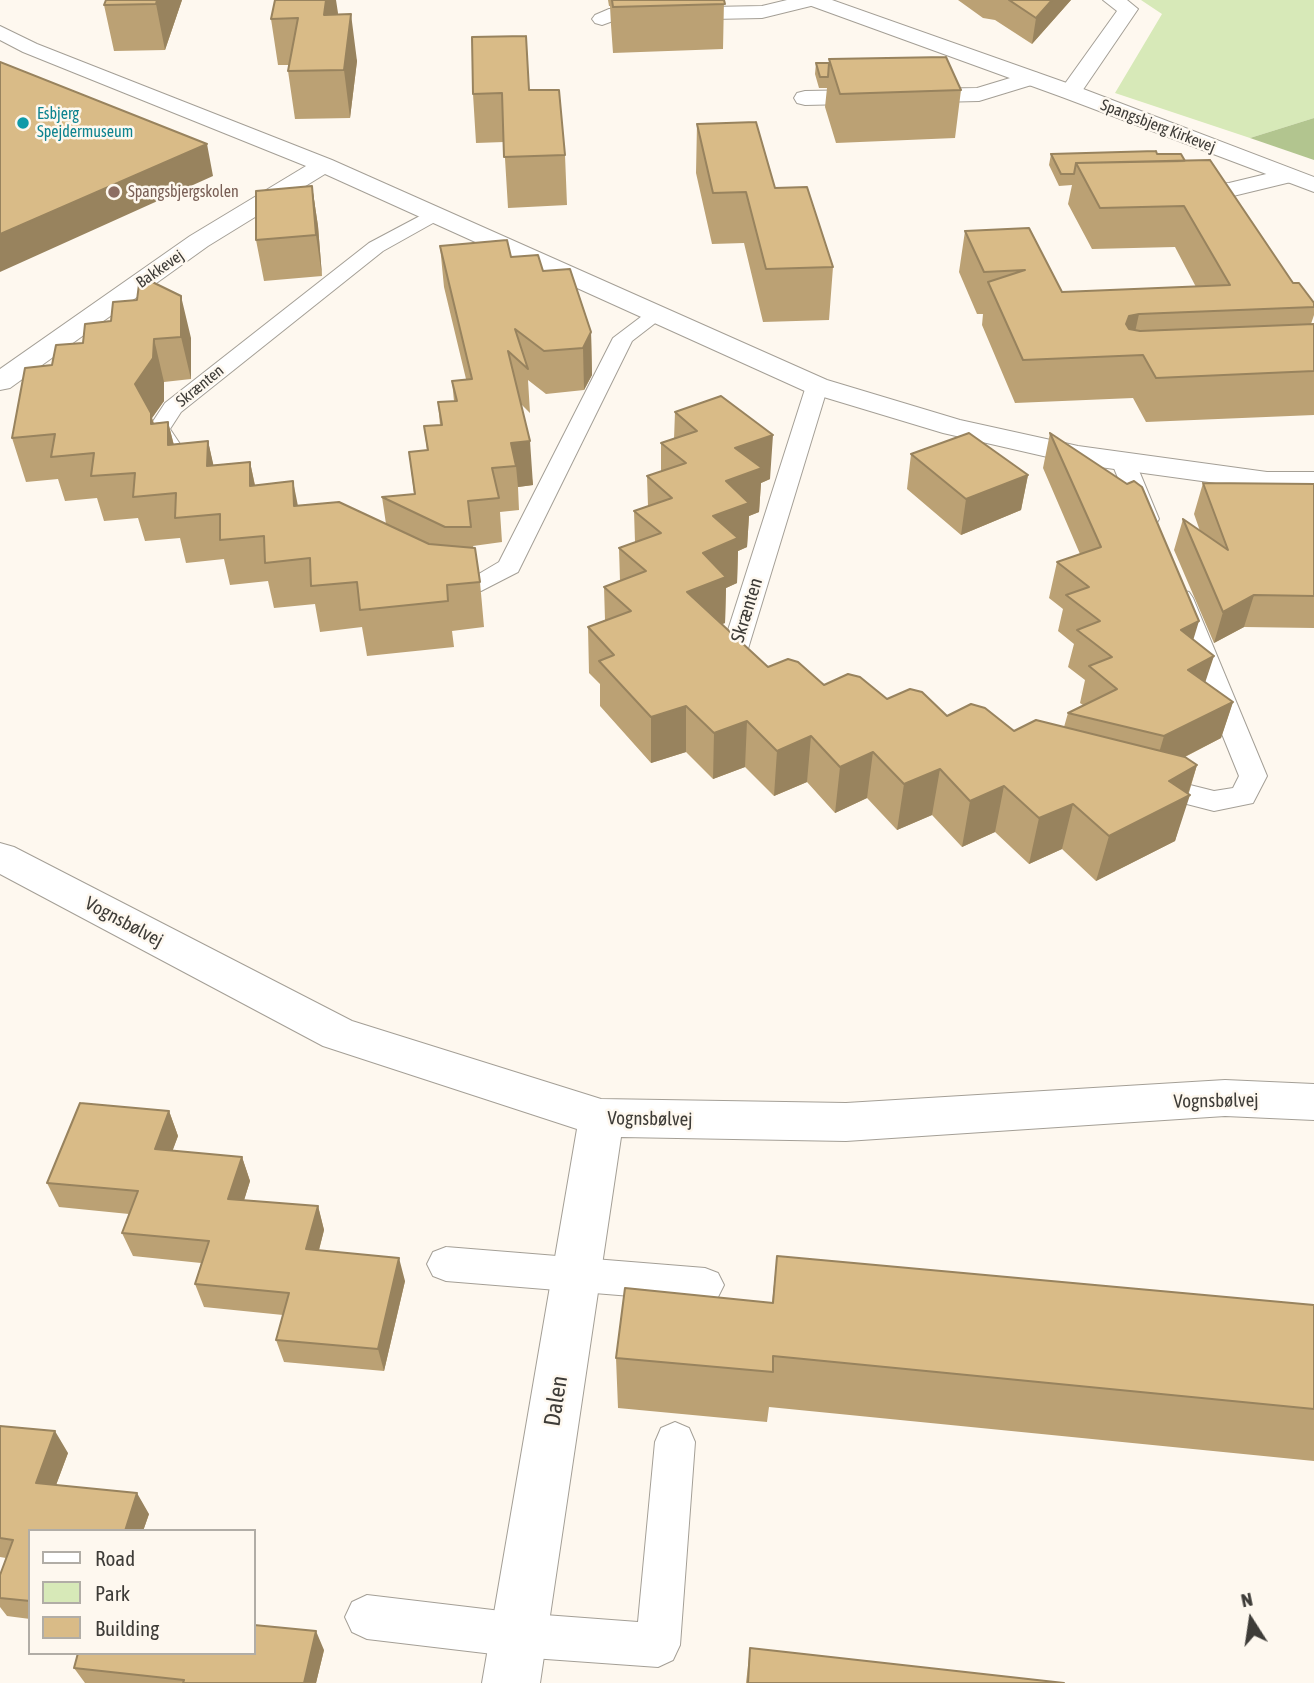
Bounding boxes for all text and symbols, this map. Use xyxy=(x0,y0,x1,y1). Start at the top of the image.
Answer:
street label: Spangsbjerg Kirkevej xyxy=(1098,95,1218,157)
place label: Esbjerg Spejdermuseum xyxy=(37,104,133,142)
marker: Esbjerg Spejdermuseum xyxy=(15,115,31,131)
place label: Spangsbjergskolen xyxy=(128,182,239,202)
marker: Spangsbjergskolen xyxy=(106,184,122,200)
street label: Bakkevej xyxy=(133,246,187,292)
street label: Skrænten xyxy=(172,361,228,411)
street label: Skrænten xyxy=(726,575,768,645)
street label: Vognsbølvej xyxy=(81,892,167,952)
street label: Vognsbølvej xyxy=(1173,1089,1259,1113)
street label: Vognsbølvej xyxy=(607,1107,693,1131)
street label: Dalen xyxy=(538,1374,574,1428)
legend xyxy=(28,1529,256,1655)
text: Road xyxy=(95,1546,135,1570)
text: Park xyxy=(95,1581,130,1605)
north arrow xyxy=(1216,1585,1286,1655)
text: N xyxy=(1239,1588,1254,1611)
text: Building xyxy=(95,1616,159,1640)

